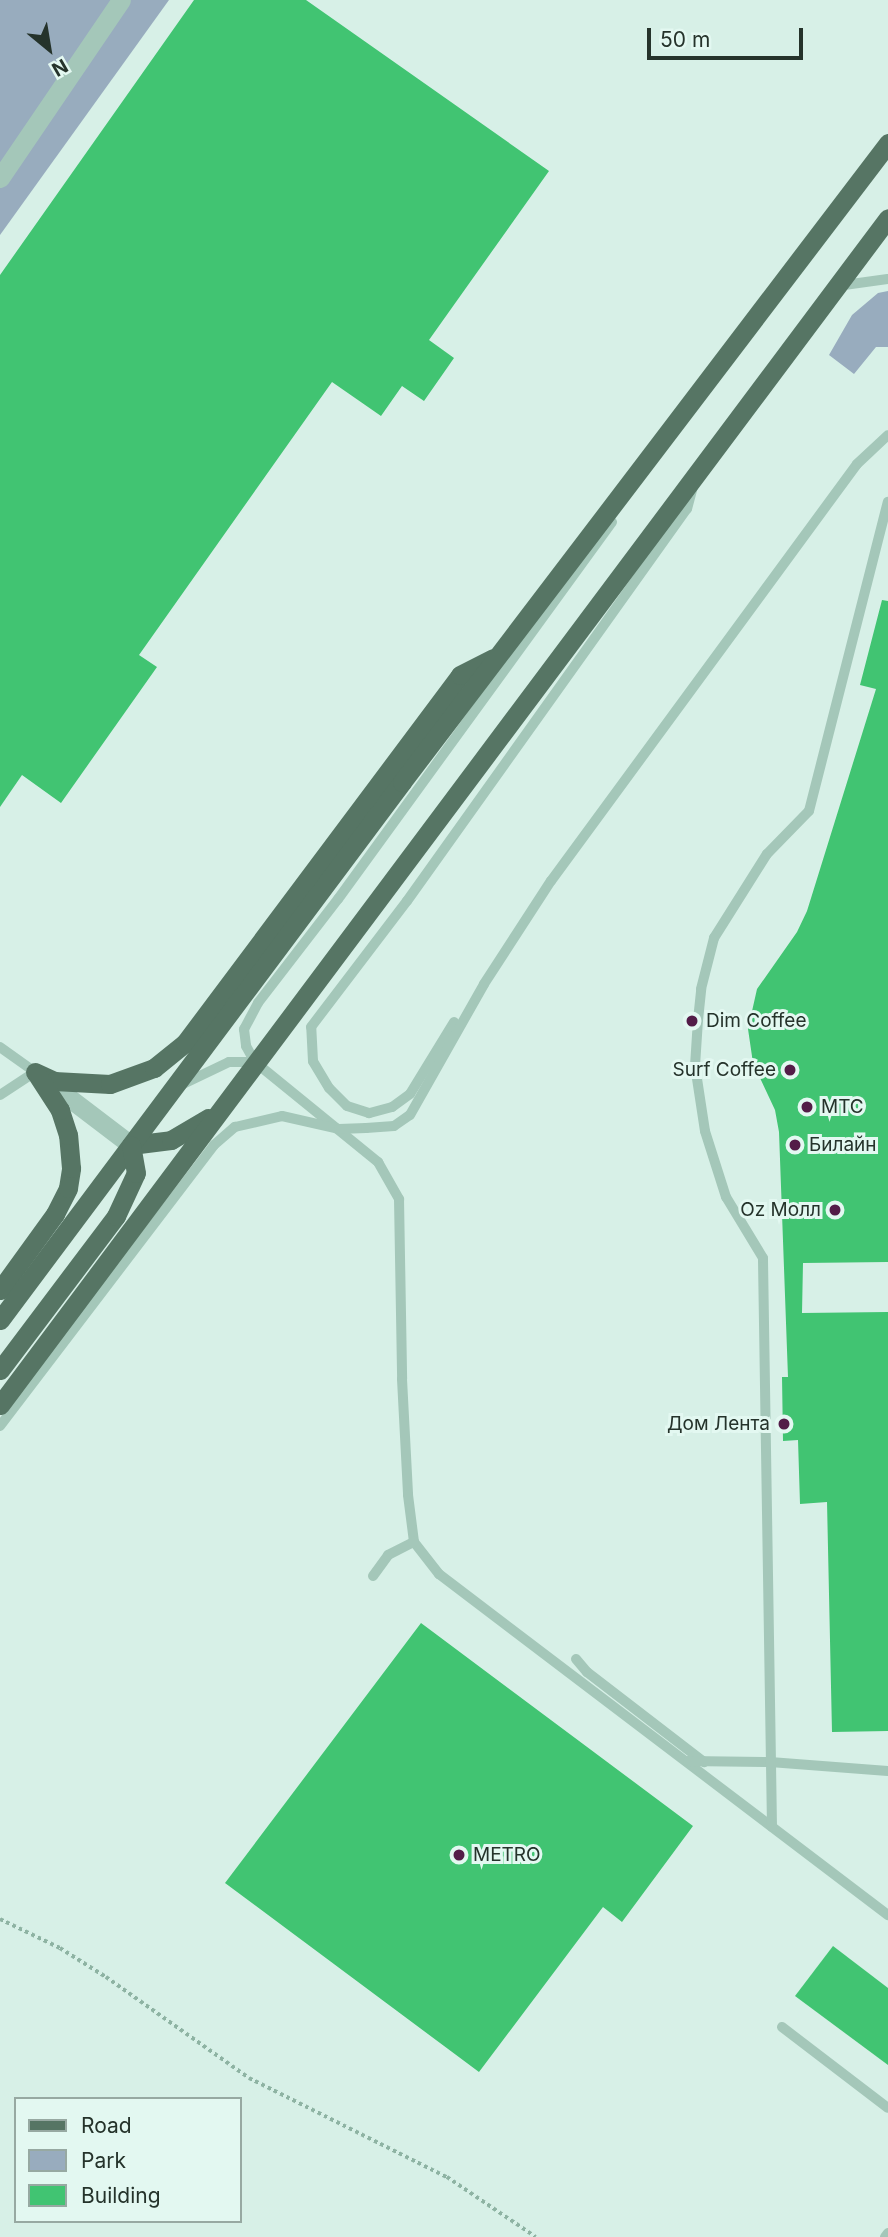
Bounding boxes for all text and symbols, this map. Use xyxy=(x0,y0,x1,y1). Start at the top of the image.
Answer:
north arrow xyxy=(14,14,84,84)
scale bar xyxy=(650,14,806,58)
text: 50 m xyxy=(660,27,710,52)
text: N xyxy=(48,54,72,81)
place label: Dim Coffee xyxy=(706,1010,806,1032)
marker: Dim Coffee xyxy=(684,1013,700,1029)
place label: Surf Coffee xyxy=(673,1059,776,1081)
marker: Surf Coffee xyxy=(782,1062,798,1078)
place label: МТС xyxy=(821,1096,864,1118)
marker: МТС xyxy=(799,1099,815,1115)
place label: Билайн xyxy=(809,1134,877,1156)
marker: Билайн xyxy=(787,1137,803,1153)
place label: Oz Молл xyxy=(740,1199,821,1221)
marker: Oz Молл xyxy=(827,1202,843,1218)
place label: Дом Лента xyxy=(667,1413,770,1435)
marker: Дом Лента xyxy=(776,1416,792,1432)
place label: METRO xyxy=(473,1844,541,1866)
marker: METRO xyxy=(451,1847,467,1863)
legend xyxy=(14,2097,242,2223)
text: Road xyxy=(81,2113,132,2138)
text: Park xyxy=(81,2148,126,2173)
text: Building xyxy=(81,2183,161,2208)

